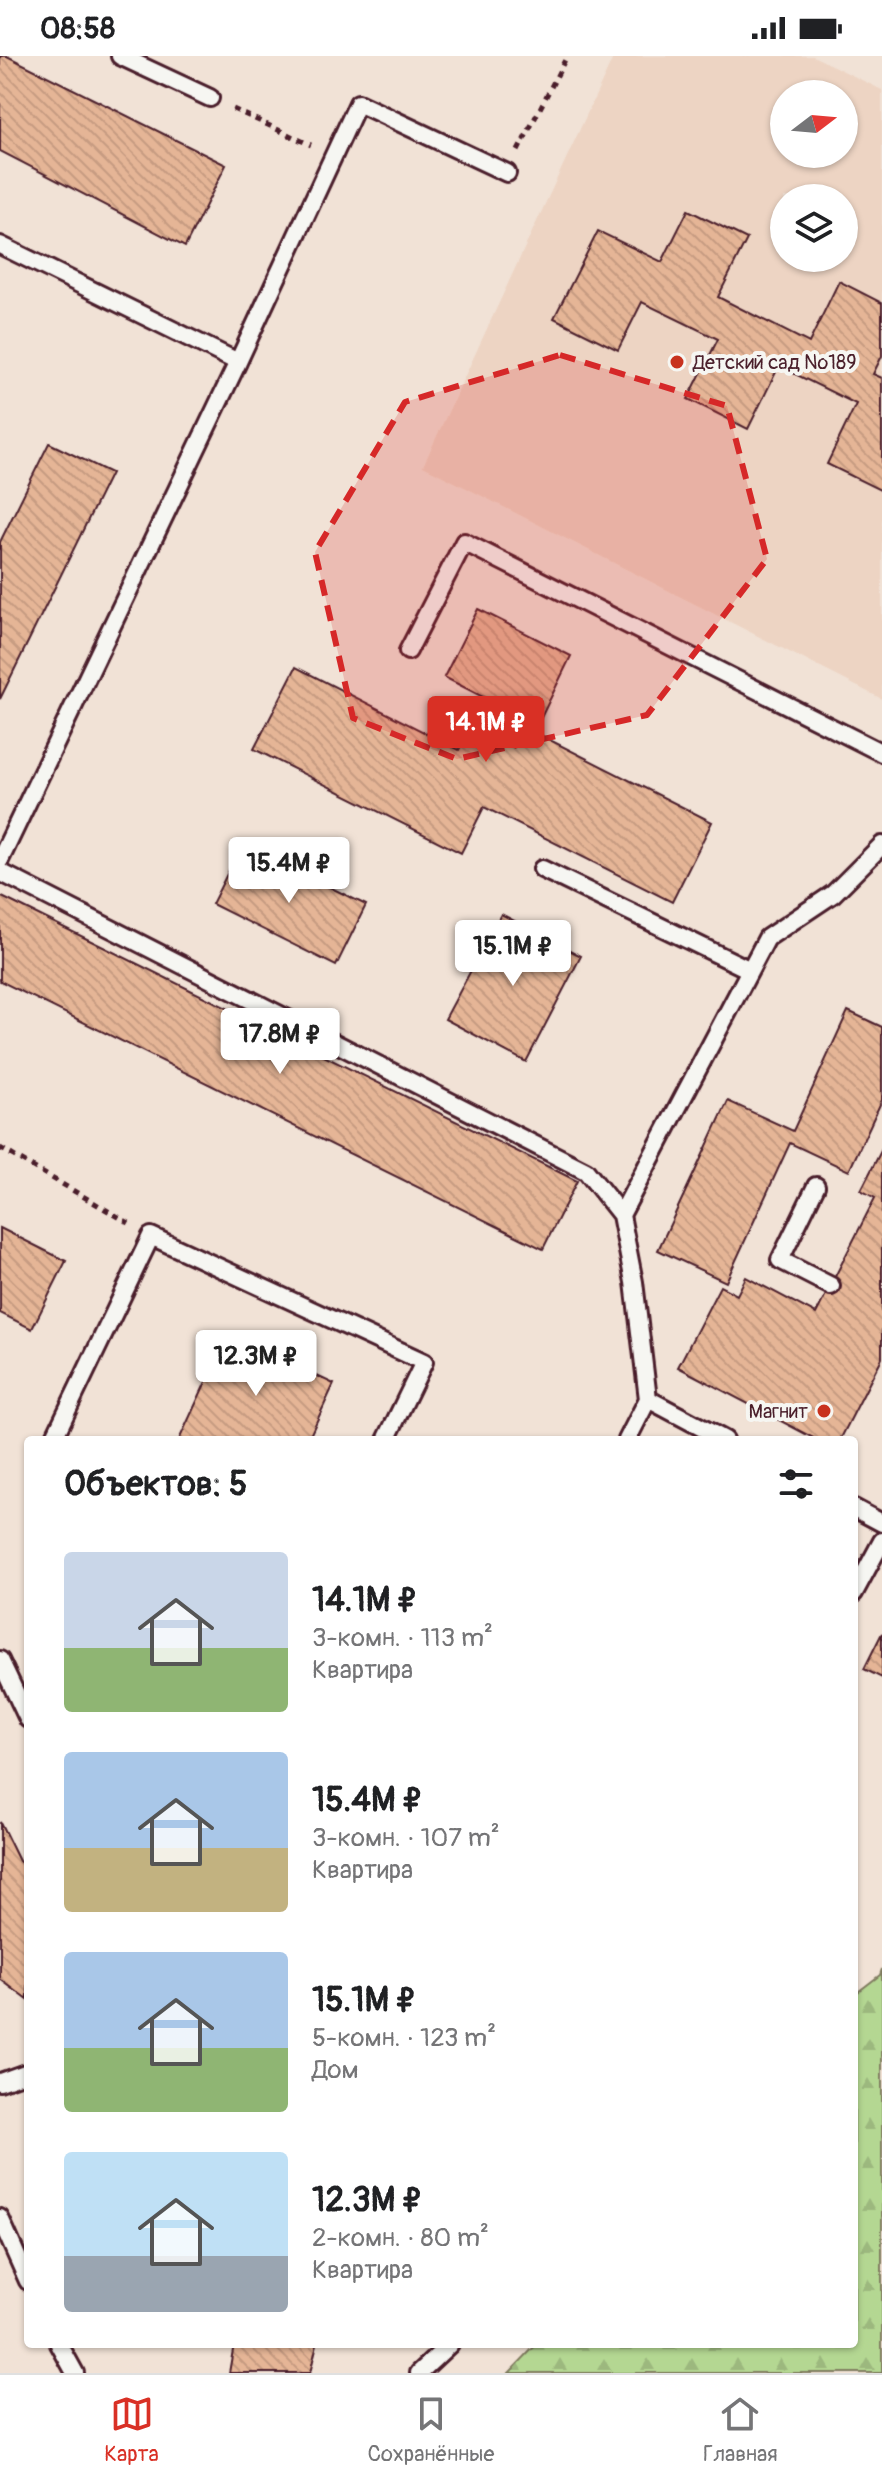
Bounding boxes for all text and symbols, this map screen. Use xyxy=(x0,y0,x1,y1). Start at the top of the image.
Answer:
text: 08:58 xyxy=(40,10,115,47)
north arrow xyxy=(770,80,858,168)
map controls xyxy=(770,80,858,272)
button: layers xyxy=(770,184,858,272)
place label: Детский сад №189 xyxy=(692,350,856,375)
marker: Детский сад №189 xyxy=(668,353,686,371)
pin: 14.1M ₽ xyxy=(412,696,560,764)
text: 14.1M ₽ xyxy=(445,706,527,738)
pin: 15.4M ₽ xyxy=(215,837,363,905)
text: 15.4M ₽ xyxy=(247,847,332,879)
pin: 15.1M ₽ xyxy=(439,920,587,988)
text: 15.1M ₽ xyxy=(473,930,553,962)
pin: 17.8M ₽ xyxy=(206,1008,354,1076)
text: 17.8M ₽ xyxy=(239,1018,321,1050)
pin: 12.3M ₽ xyxy=(182,1330,330,1398)
text: 12.3M ₽ xyxy=(214,1340,298,1372)
place label: Магнит xyxy=(749,1399,808,1424)
marker: Магнит xyxy=(815,1402,833,1420)
icon: filters xyxy=(774,1462,818,1506)
text: Объектов: 5 xyxy=(64,1463,247,1506)
text: 14.1M ₽ xyxy=(312,1579,418,1622)
icon: home xyxy=(128,1584,224,1680)
text: 3-комн. · 113 m² xyxy=(312,1622,493,1654)
text: Квартира xyxy=(312,1654,413,1686)
text: 15.4M ₽ xyxy=(312,1779,423,1822)
icon: home xyxy=(128,1784,224,1880)
text: 3-комн. · 107 m² xyxy=(312,1822,500,1854)
text: Квартира xyxy=(312,1854,413,1886)
text: 15.1M ₽ xyxy=(312,1979,417,2022)
icon: home xyxy=(128,1984,224,2080)
text: 5-комн. · 123 m² xyxy=(312,2022,496,2054)
text: Дом xyxy=(312,2054,359,2086)
text: 12.3M ₽ xyxy=(312,2179,423,2222)
icon: home xyxy=(128,2184,224,2280)
text: 2-комн. · 80 m² xyxy=(312,2222,489,2254)
text: Квартира xyxy=(312,2254,413,2286)
tab: Карта xyxy=(104,2392,159,2468)
tab: Сохранённые xyxy=(367,2392,494,2468)
tab: Главная xyxy=(703,2392,778,2468)

